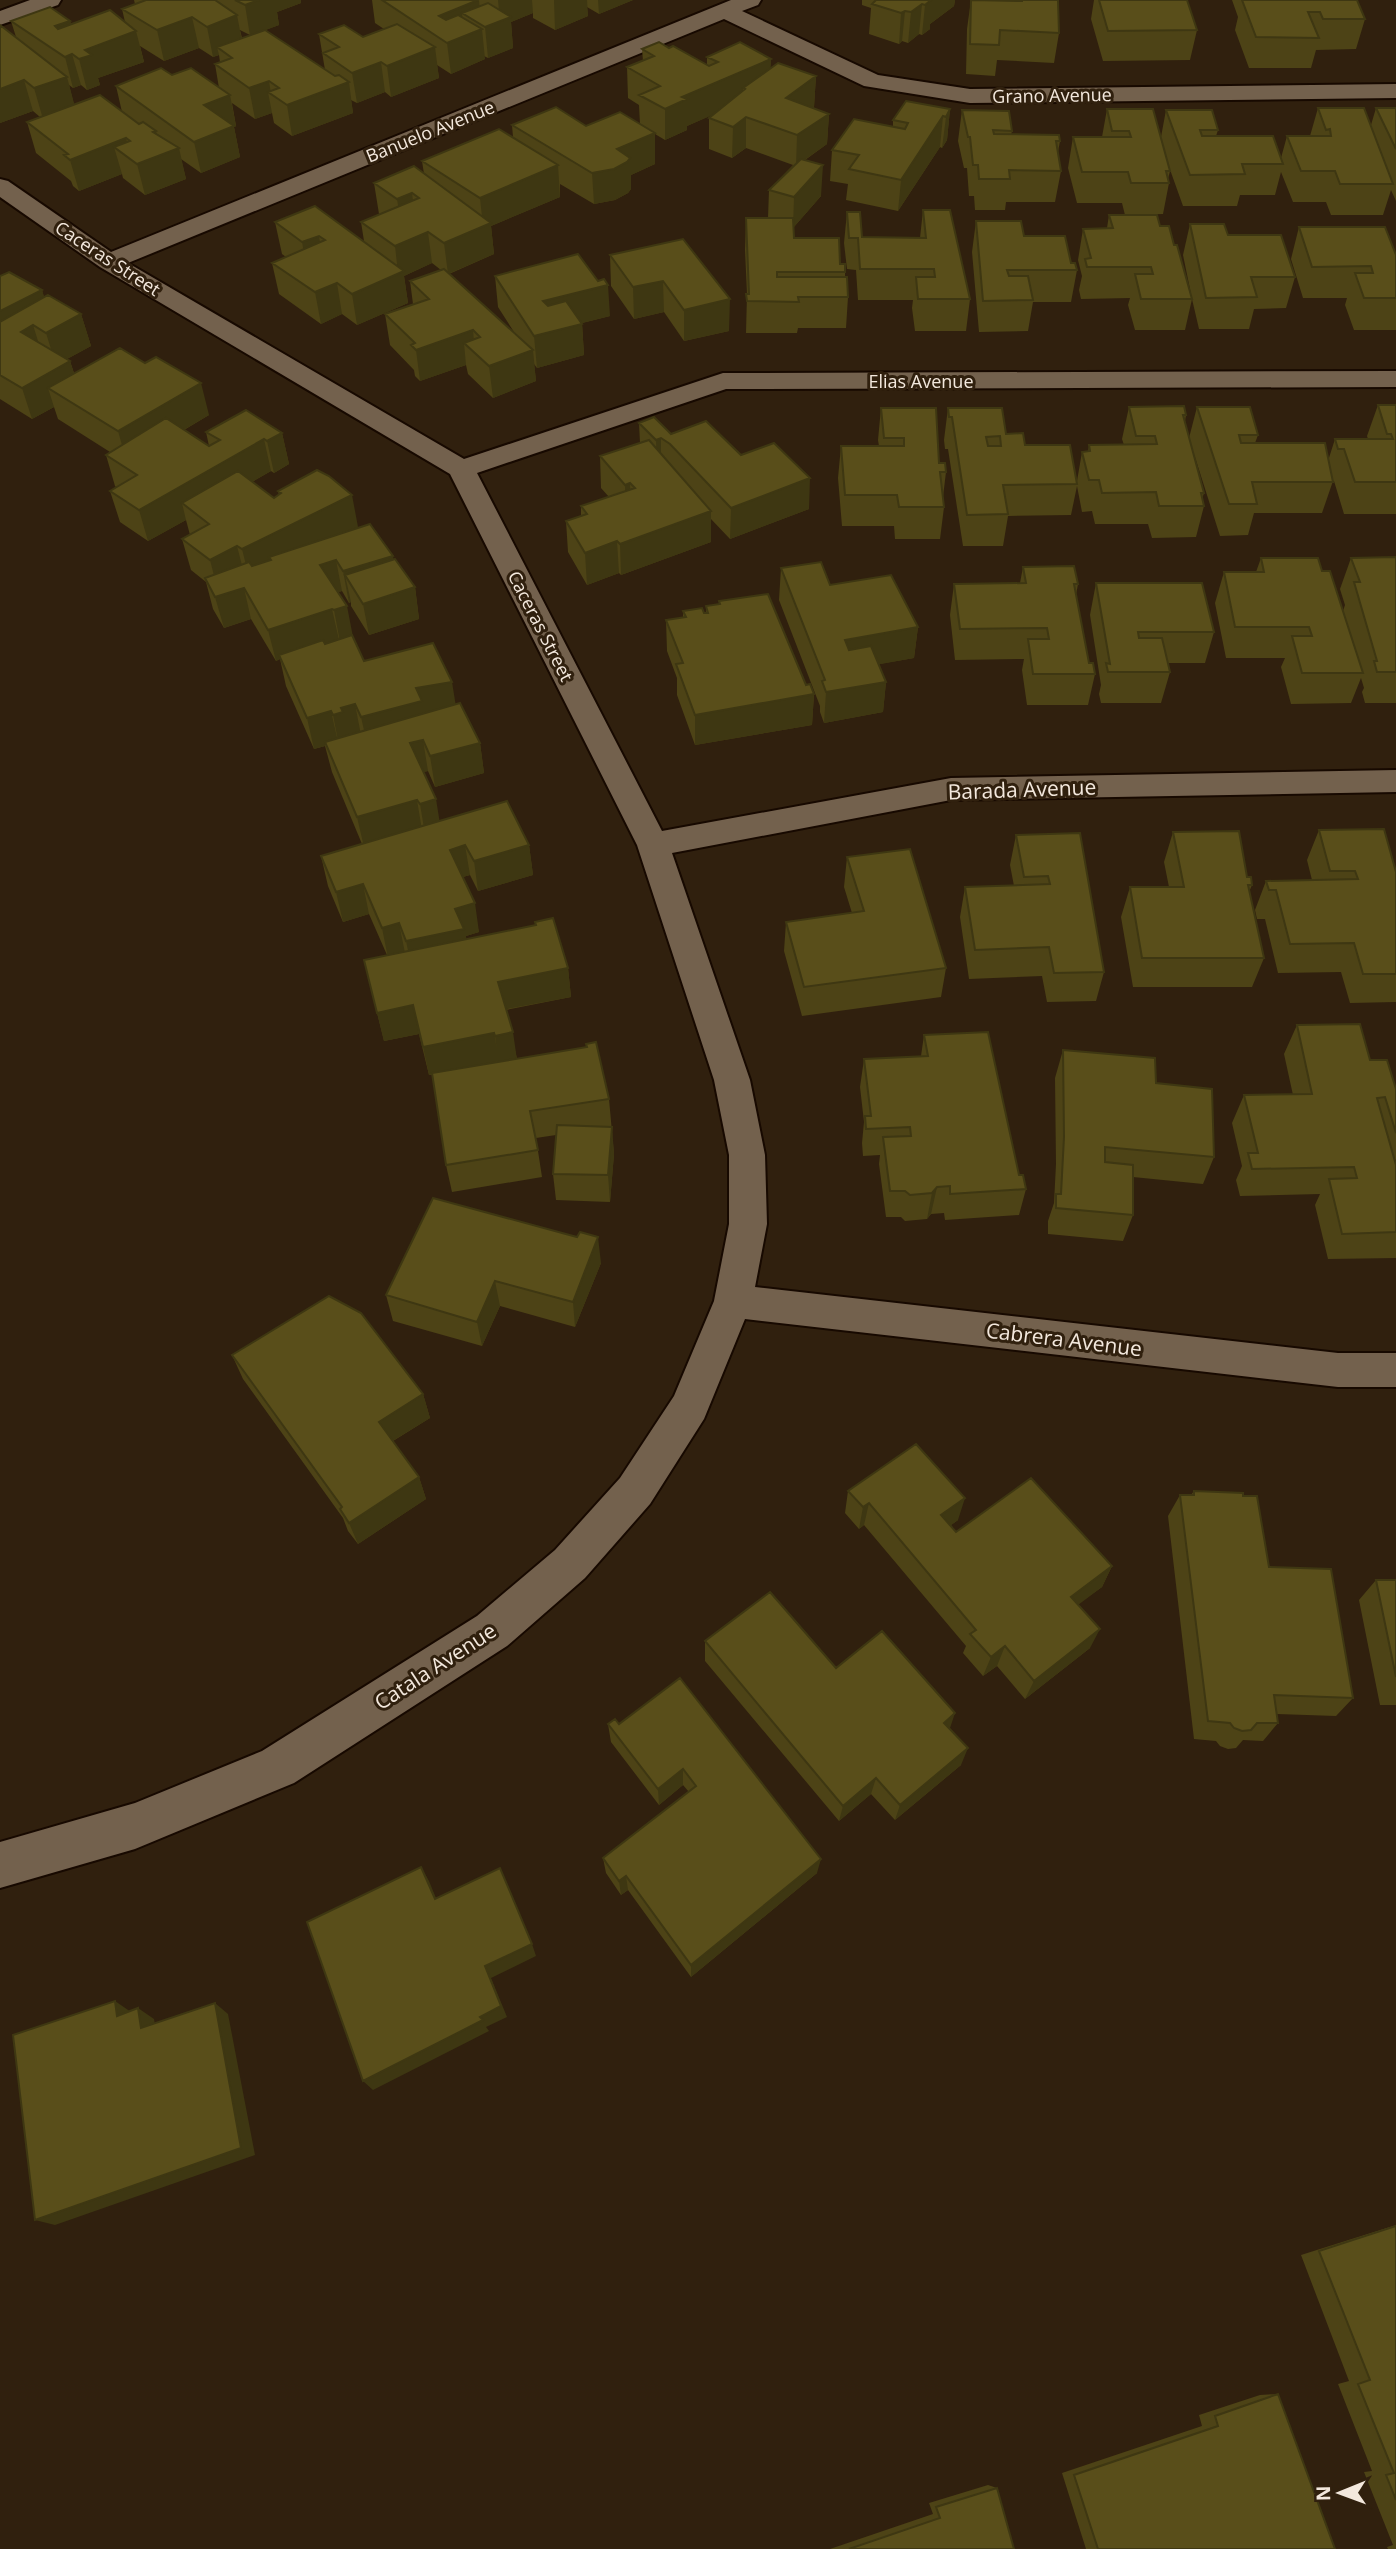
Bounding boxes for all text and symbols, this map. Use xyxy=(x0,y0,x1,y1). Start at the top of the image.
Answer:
street label: Grano Avenue xyxy=(992,82,1112,108)
street label: Banuelo Avenue xyxy=(362,94,498,168)
street label: Caceras Street xyxy=(51,215,165,301)
street label: Elias Avenue xyxy=(868,369,974,393)
street label: Caceras Street xyxy=(503,567,579,685)
street label: Barada Avenue xyxy=(947,772,1097,806)
street label: Cabrera Avenue xyxy=(984,1316,1144,1362)
street label: Catala Avenue xyxy=(369,1616,501,1716)
north arrow xyxy=(1305,2458,1375,2528)
text: N xyxy=(1310,2485,1336,2501)

